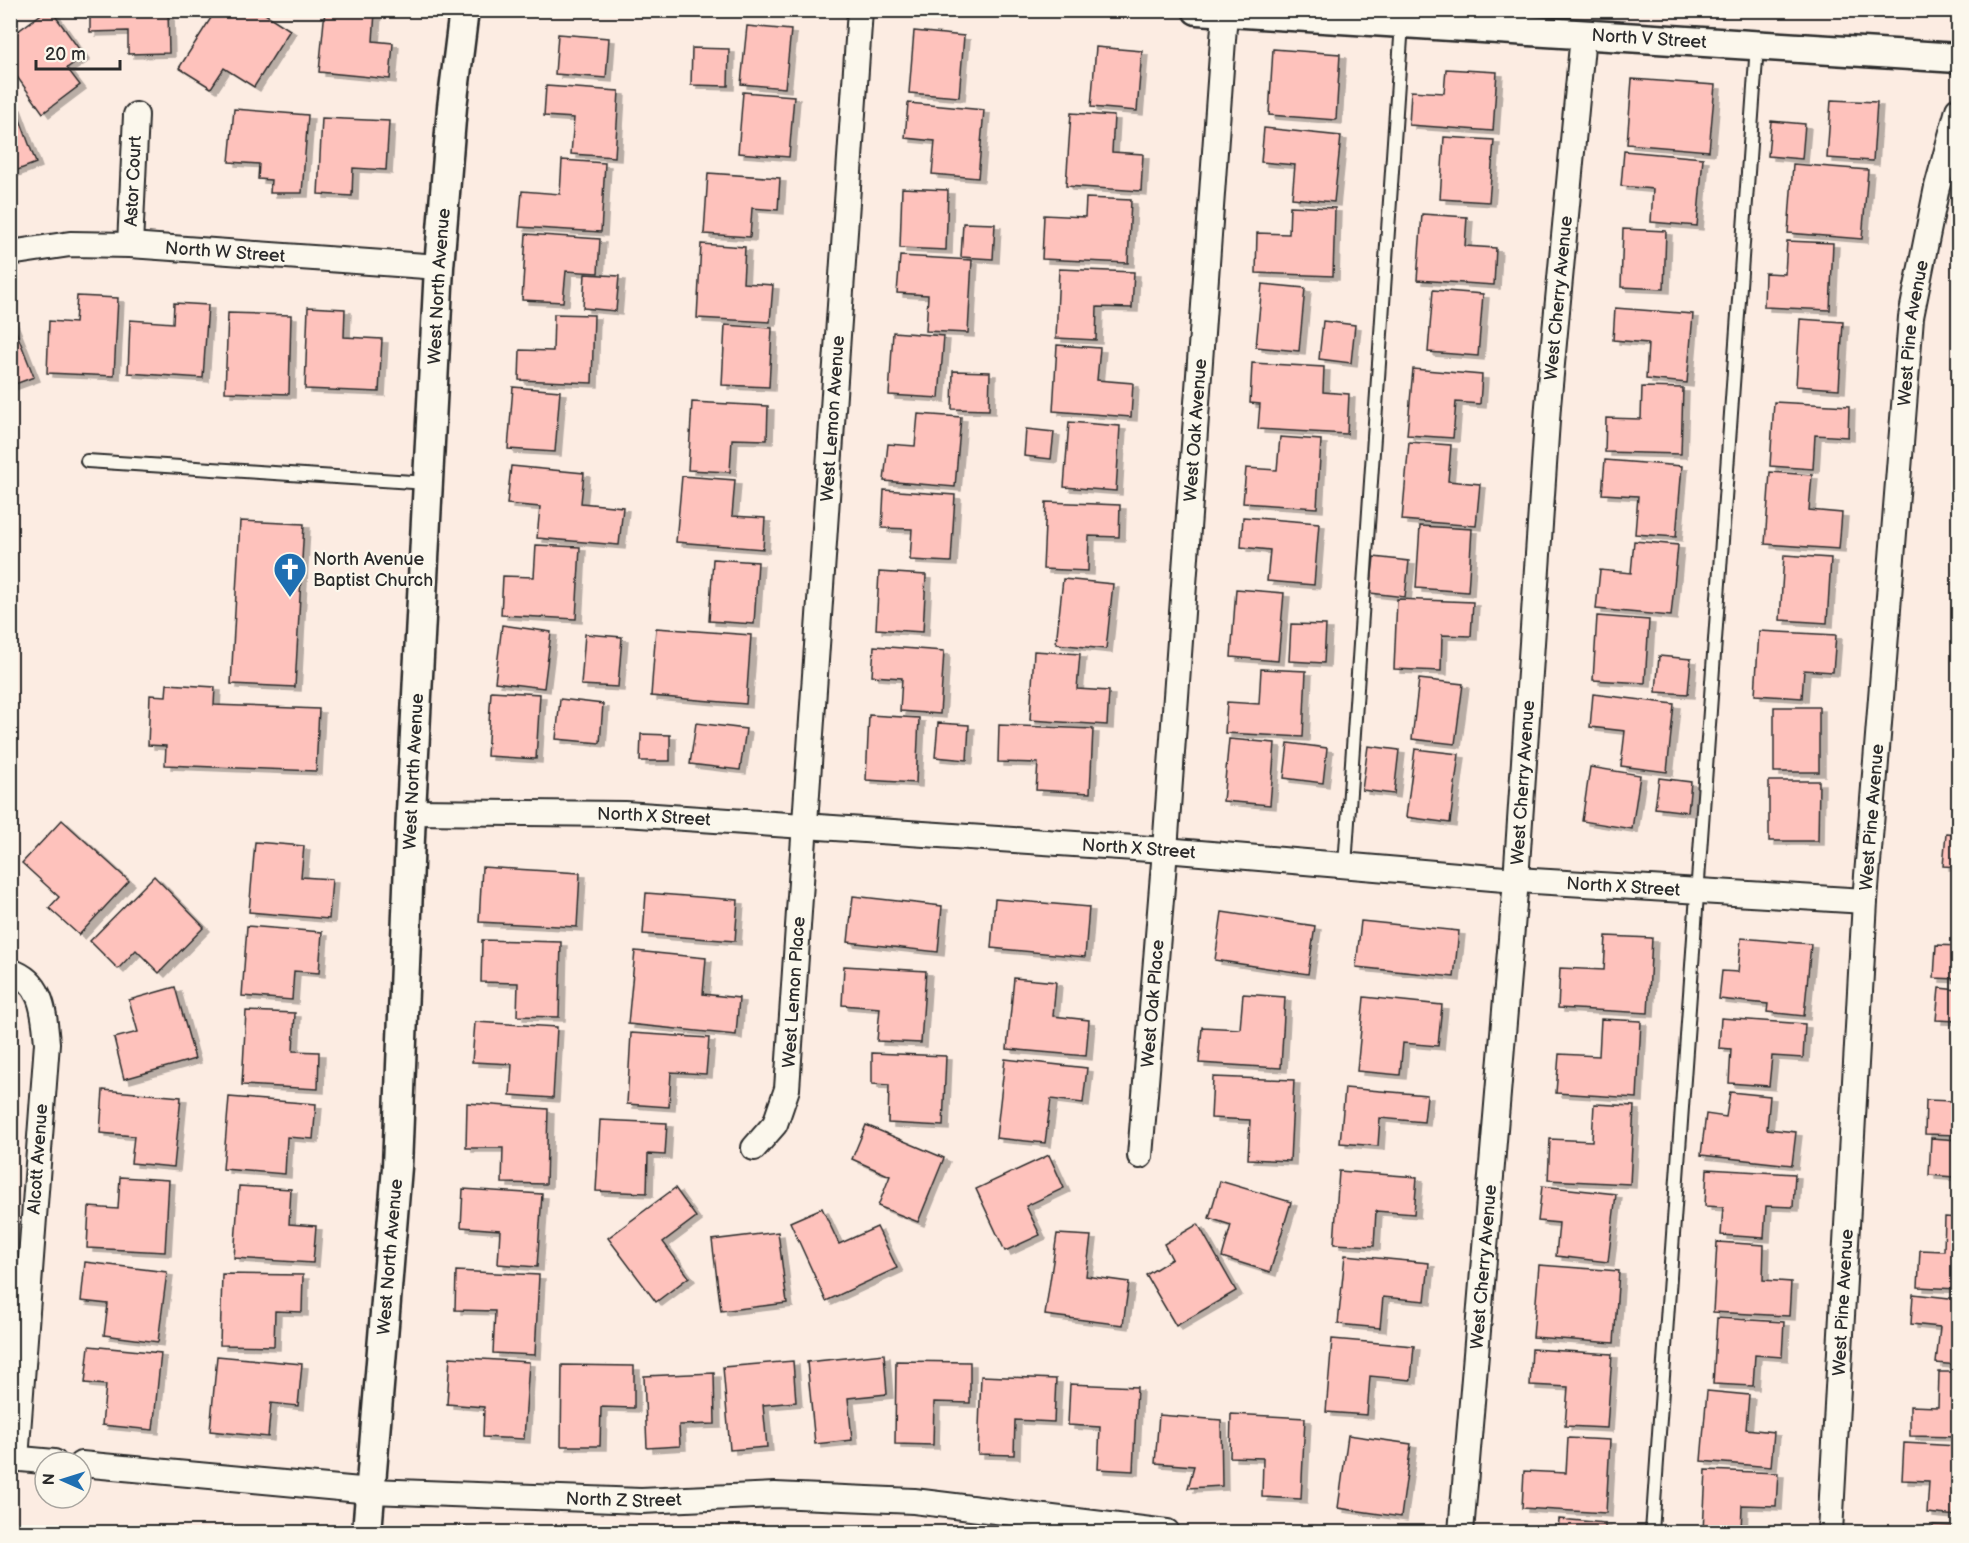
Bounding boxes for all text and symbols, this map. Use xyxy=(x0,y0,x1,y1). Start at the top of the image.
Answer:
street label: North V Street xyxy=(1591,24,1708,53)
scale bar xyxy=(36,33,120,71)
text: 20 m xyxy=(45,44,86,65)
street label: Astor Court xyxy=(120,135,146,227)
street label: West North Avenue xyxy=(424,207,454,365)
street label: West Cherry Avenue xyxy=(1540,214,1576,381)
street label: North W Street xyxy=(164,237,286,267)
street label: West Pine Avenue xyxy=(1894,258,1933,407)
street label: West Lemon Avenue xyxy=(816,334,848,502)
street label: West Oak Avenue xyxy=(1179,358,1211,502)
place label: North Avenue Baptist Church xyxy=(313,549,433,591)
church icon: North Avenue Baptist Church xyxy=(272,551,308,598)
street label: West North Avenue xyxy=(399,692,428,850)
street label: West Cherry Avenue xyxy=(1507,699,1539,866)
street label: West Pine Avenue xyxy=(1855,743,1888,891)
street label: North X Street xyxy=(597,803,712,830)
street label: North X Street xyxy=(1081,834,1197,863)
street label: North X Street xyxy=(1566,873,1681,900)
street label: West Lemon Place xyxy=(778,915,809,1069)
street label: West Oak Place xyxy=(1137,938,1168,1068)
street label: Alcott Avenue xyxy=(24,1103,52,1215)
street label: West North Avenue xyxy=(373,1178,407,1336)
street label: West Cherry Avenue xyxy=(1466,1184,1501,1350)
street label: West Pine Avenue xyxy=(1828,1228,1857,1376)
north arrow xyxy=(33,1450,93,1510)
text: N xyxy=(40,1473,59,1486)
street label: North Z Street xyxy=(565,1488,682,1512)

